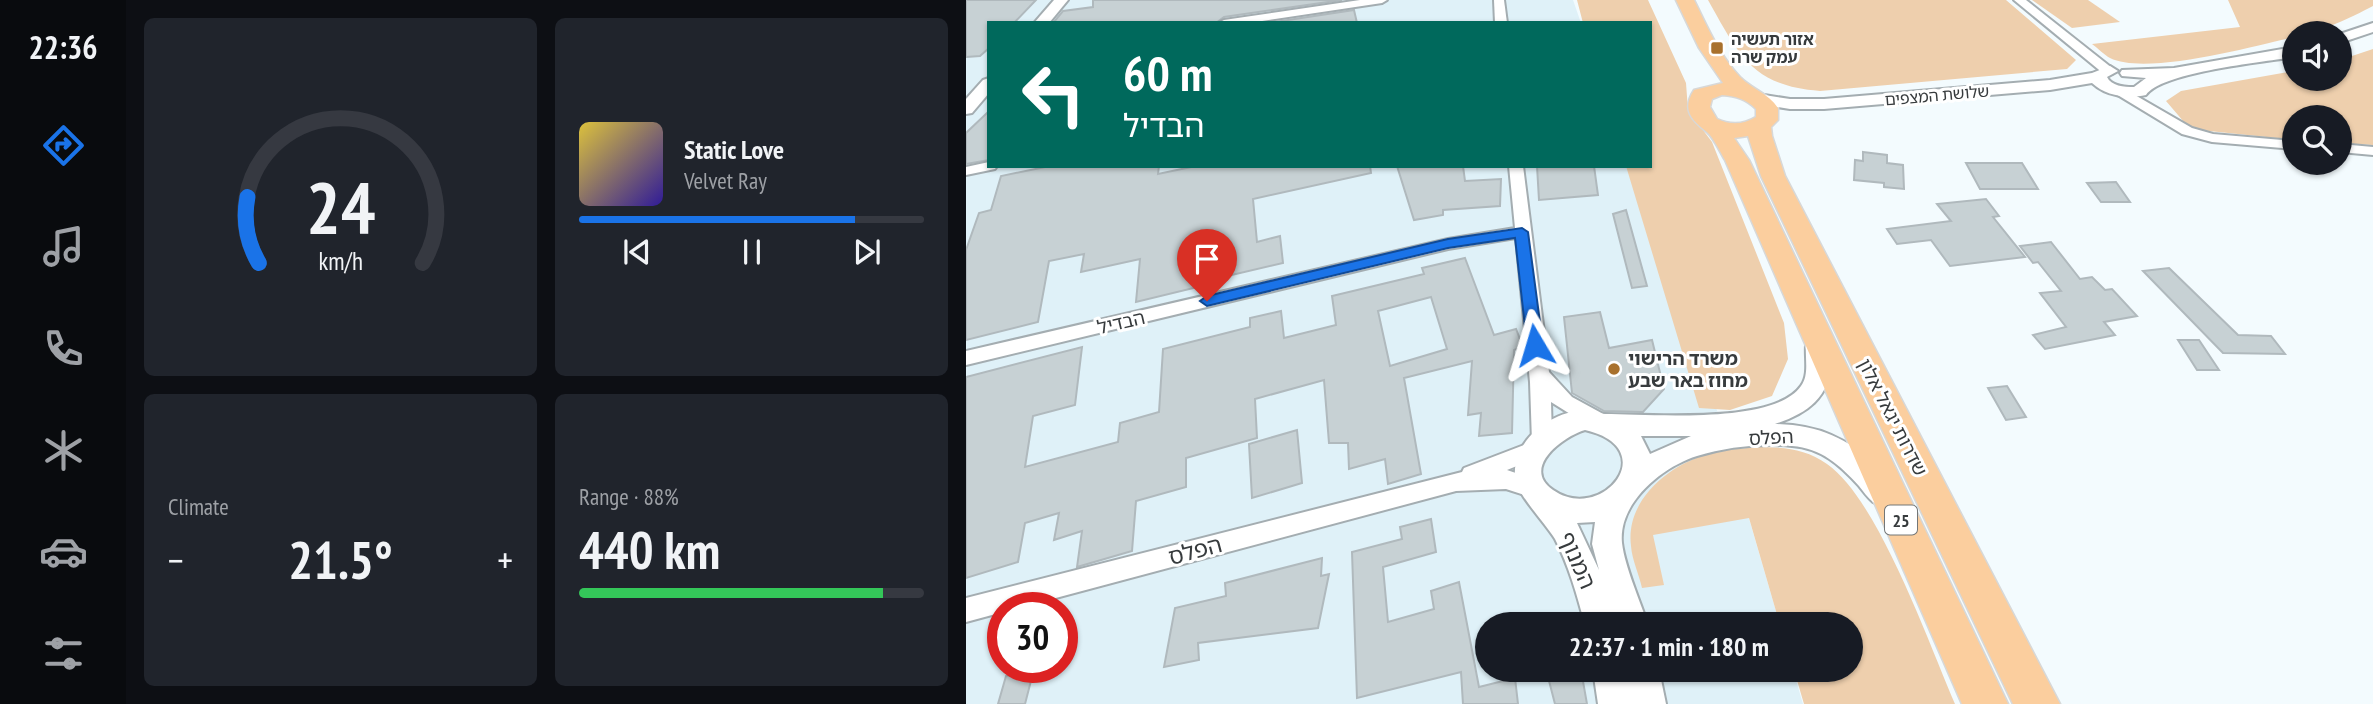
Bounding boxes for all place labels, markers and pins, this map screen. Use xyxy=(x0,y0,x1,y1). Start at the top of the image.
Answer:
place label: אזור תעשיה עמק שרה xyxy=(1731,29,1814,67)
marker: אזור תעשיה עמק שרה xyxy=(1709,40,1725,56)
pin xyxy=(1177,229,1237,301)
place label: משרד הרישוי מחוז באר שבע xyxy=(1628,346,1748,392)
marker: משרד הרישוי מחוז באר שבע xyxy=(1606,361,1622,377)

